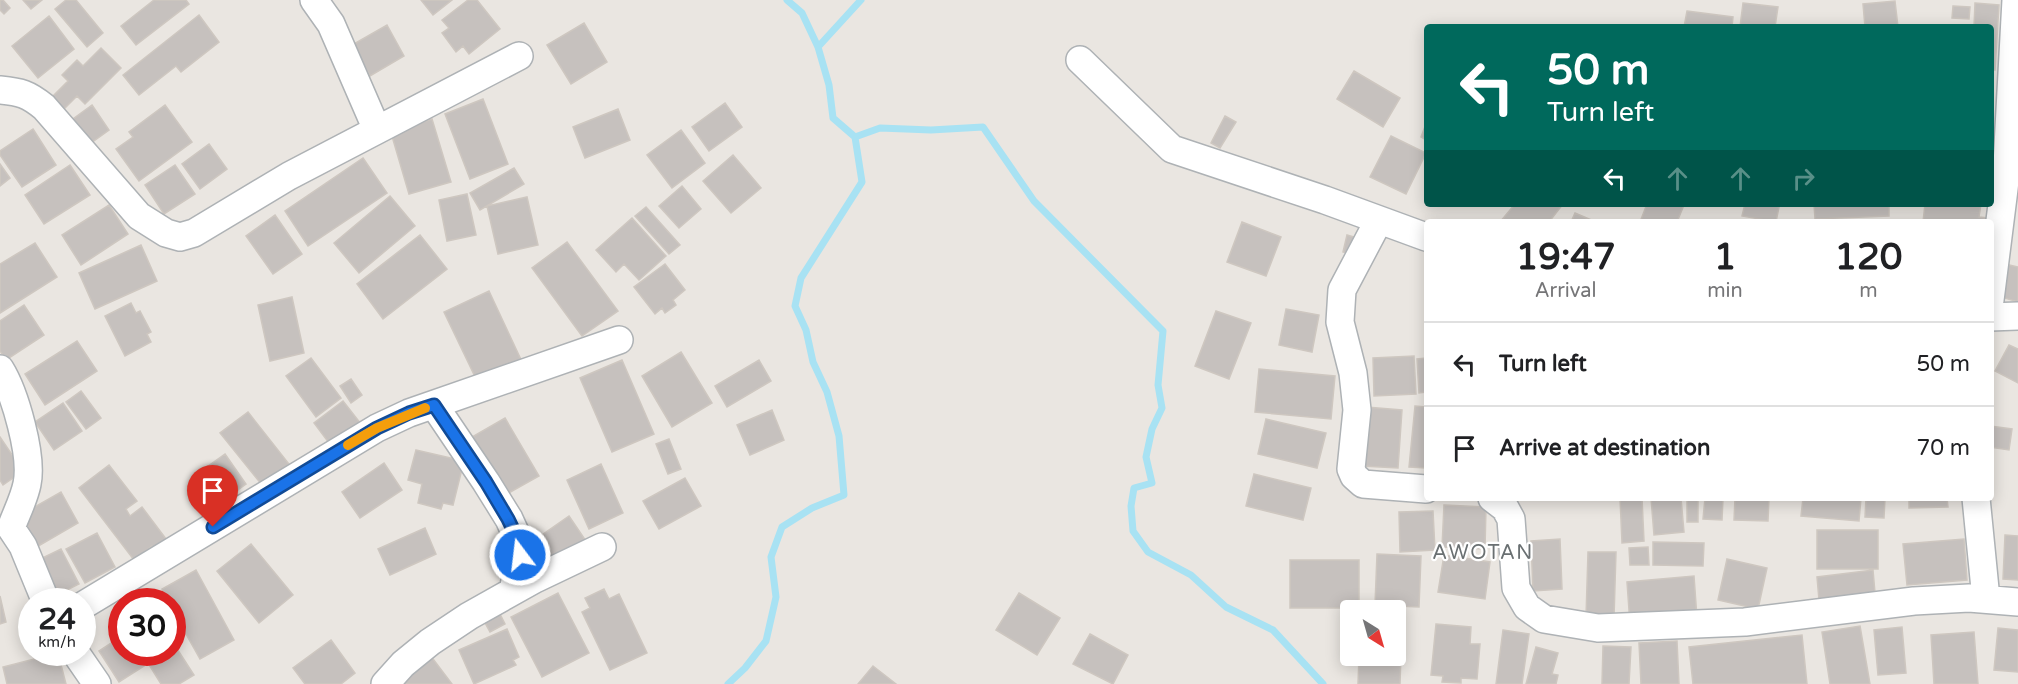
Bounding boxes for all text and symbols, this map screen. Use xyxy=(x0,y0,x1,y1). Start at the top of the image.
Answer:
text: 50 m xyxy=(1547,45,1649,96)
icon: left xyxy=(1448,48,1526,126)
text: Turn left xyxy=(1547,96,1654,129)
icon: left xyxy=(1598,162,1631,195)
icon: ahead xyxy=(1661,162,1694,195)
icon: ahead xyxy=(1724,162,1757,195)
icon: right xyxy=(1787,162,1820,195)
text: 19:47 xyxy=(1516,236,1616,279)
text: 1 xyxy=(1714,236,1736,279)
text: 120 xyxy=(1834,236,1902,279)
text: Arrival xyxy=(1535,279,1597,303)
text: min xyxy=(1707,279,1743,303)
text: m xyxy=(1859,279,1878,303)
icon: left xyxy=(1448,348,1481,381)
text: Turn left xyxy=(1499,351,1587,377)
text: 50 m xyxy=(1916,351,1970,377)
icon: arrive xyxy=(1448,432,1481,465)
text: Arrive at destination xyxy=(1499,435,1710,461)
text: 70 m xyxy=(1916,435,1970,461)
pin xyxy=(187,465,238,527)
icon: arrive xyxy=(196,474,229,507)
position arrow xyxy=(488,523,552,587)
district label: AWOTAN xyxy=(1432,541,1534,565)
speed limit sign: 30 xyxy=(108,588,186,666)
north arrow xyxy=(1340,600,1406,666)
map controls xyxy=(1340,600,1406,666)
text: 24 xyxy=(38,601,76,638)
text: km/h xyxy=(38,633,76,651)

